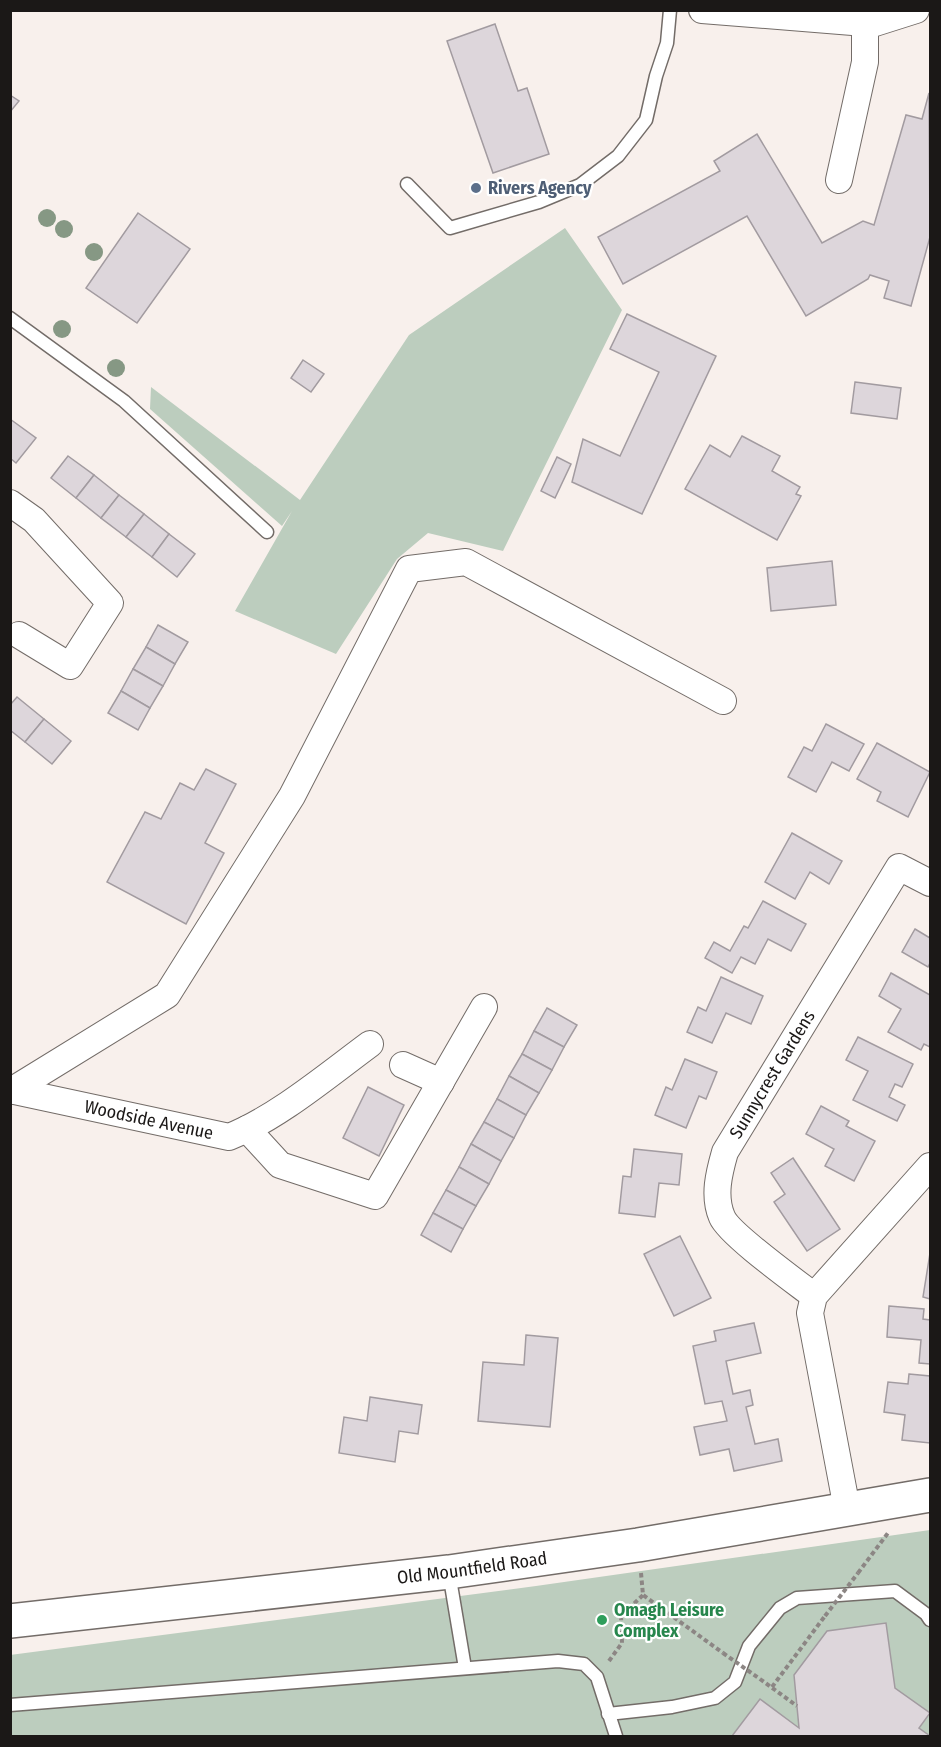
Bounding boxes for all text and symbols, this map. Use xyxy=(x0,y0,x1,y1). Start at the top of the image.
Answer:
place label: Rivers Agency xyxy=(488,177,592,199)
marker: Rivers Agency xyxy=(469,181,483,195)
street label: Sunnycrest Gardens xyxy=(725,1006,820,1143)
street label: Woodside Avenue xyxy=(82,1095,215,1144)
street label: Old Mountfield Road xyxy=(396,1547,548,1589)
place label: Omagh Leisure Complex xyxy=(614,1599,724,1642)
marker: Omagh Leisure Complex xyxy=(595,1613,609,1627)

